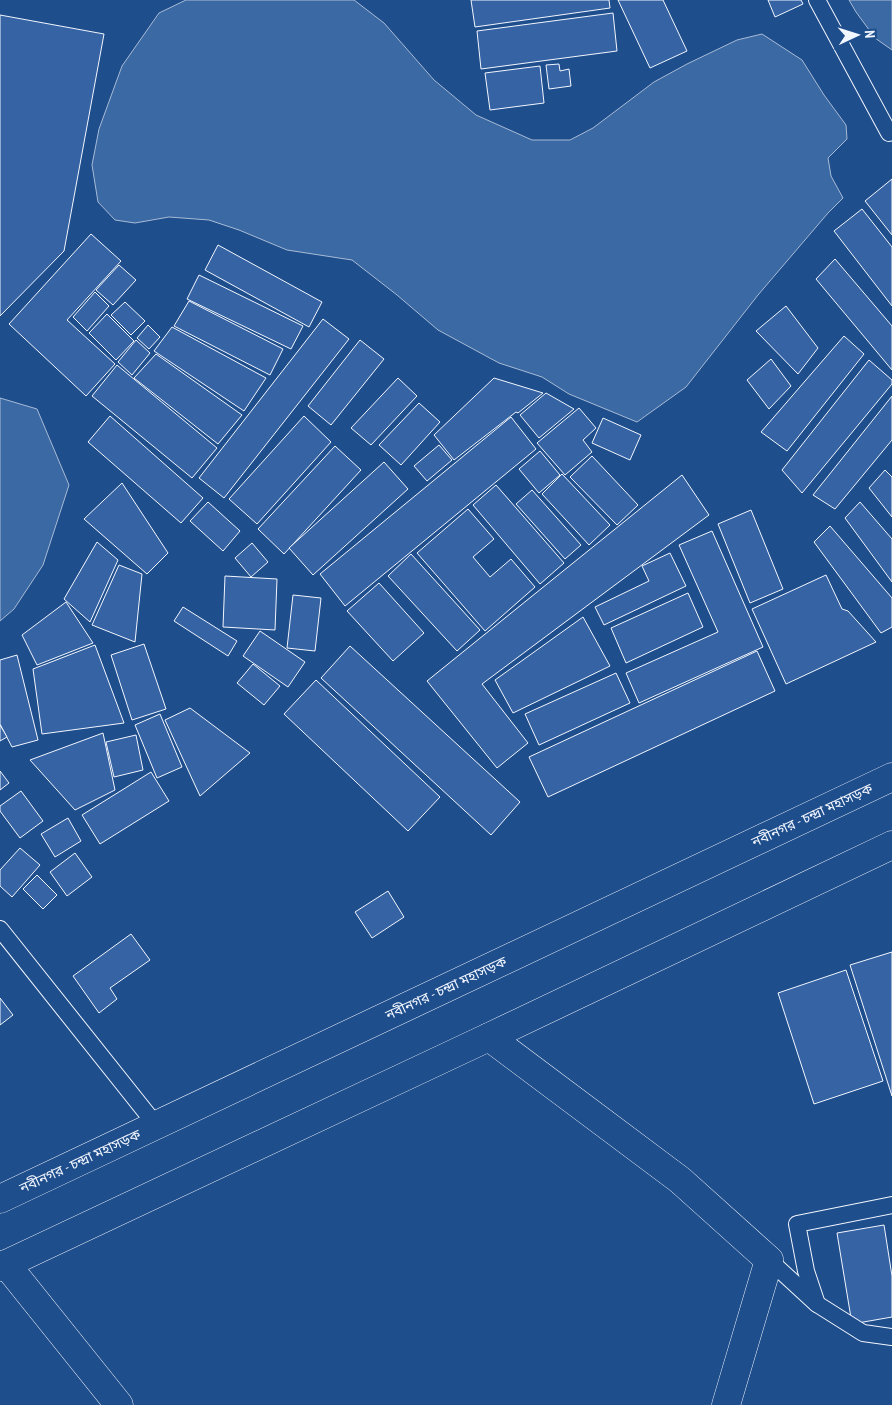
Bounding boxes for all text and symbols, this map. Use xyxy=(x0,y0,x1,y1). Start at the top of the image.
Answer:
north arrow xyxy=(832,10,882,60)
text: N xyxy=(861,30,879,38)
street label: নবীনগর - চন্দ্রা মহাসড়ক xyxy=(748,779,876,851)
street label: নবীনগর - চন্দ্রা মহাসড়ক xyxy=(382,952,510,1024)
street label: নবীনগর - চন্দ্রা মহাসড়ক xyxy=(16,1125,144,1197)

